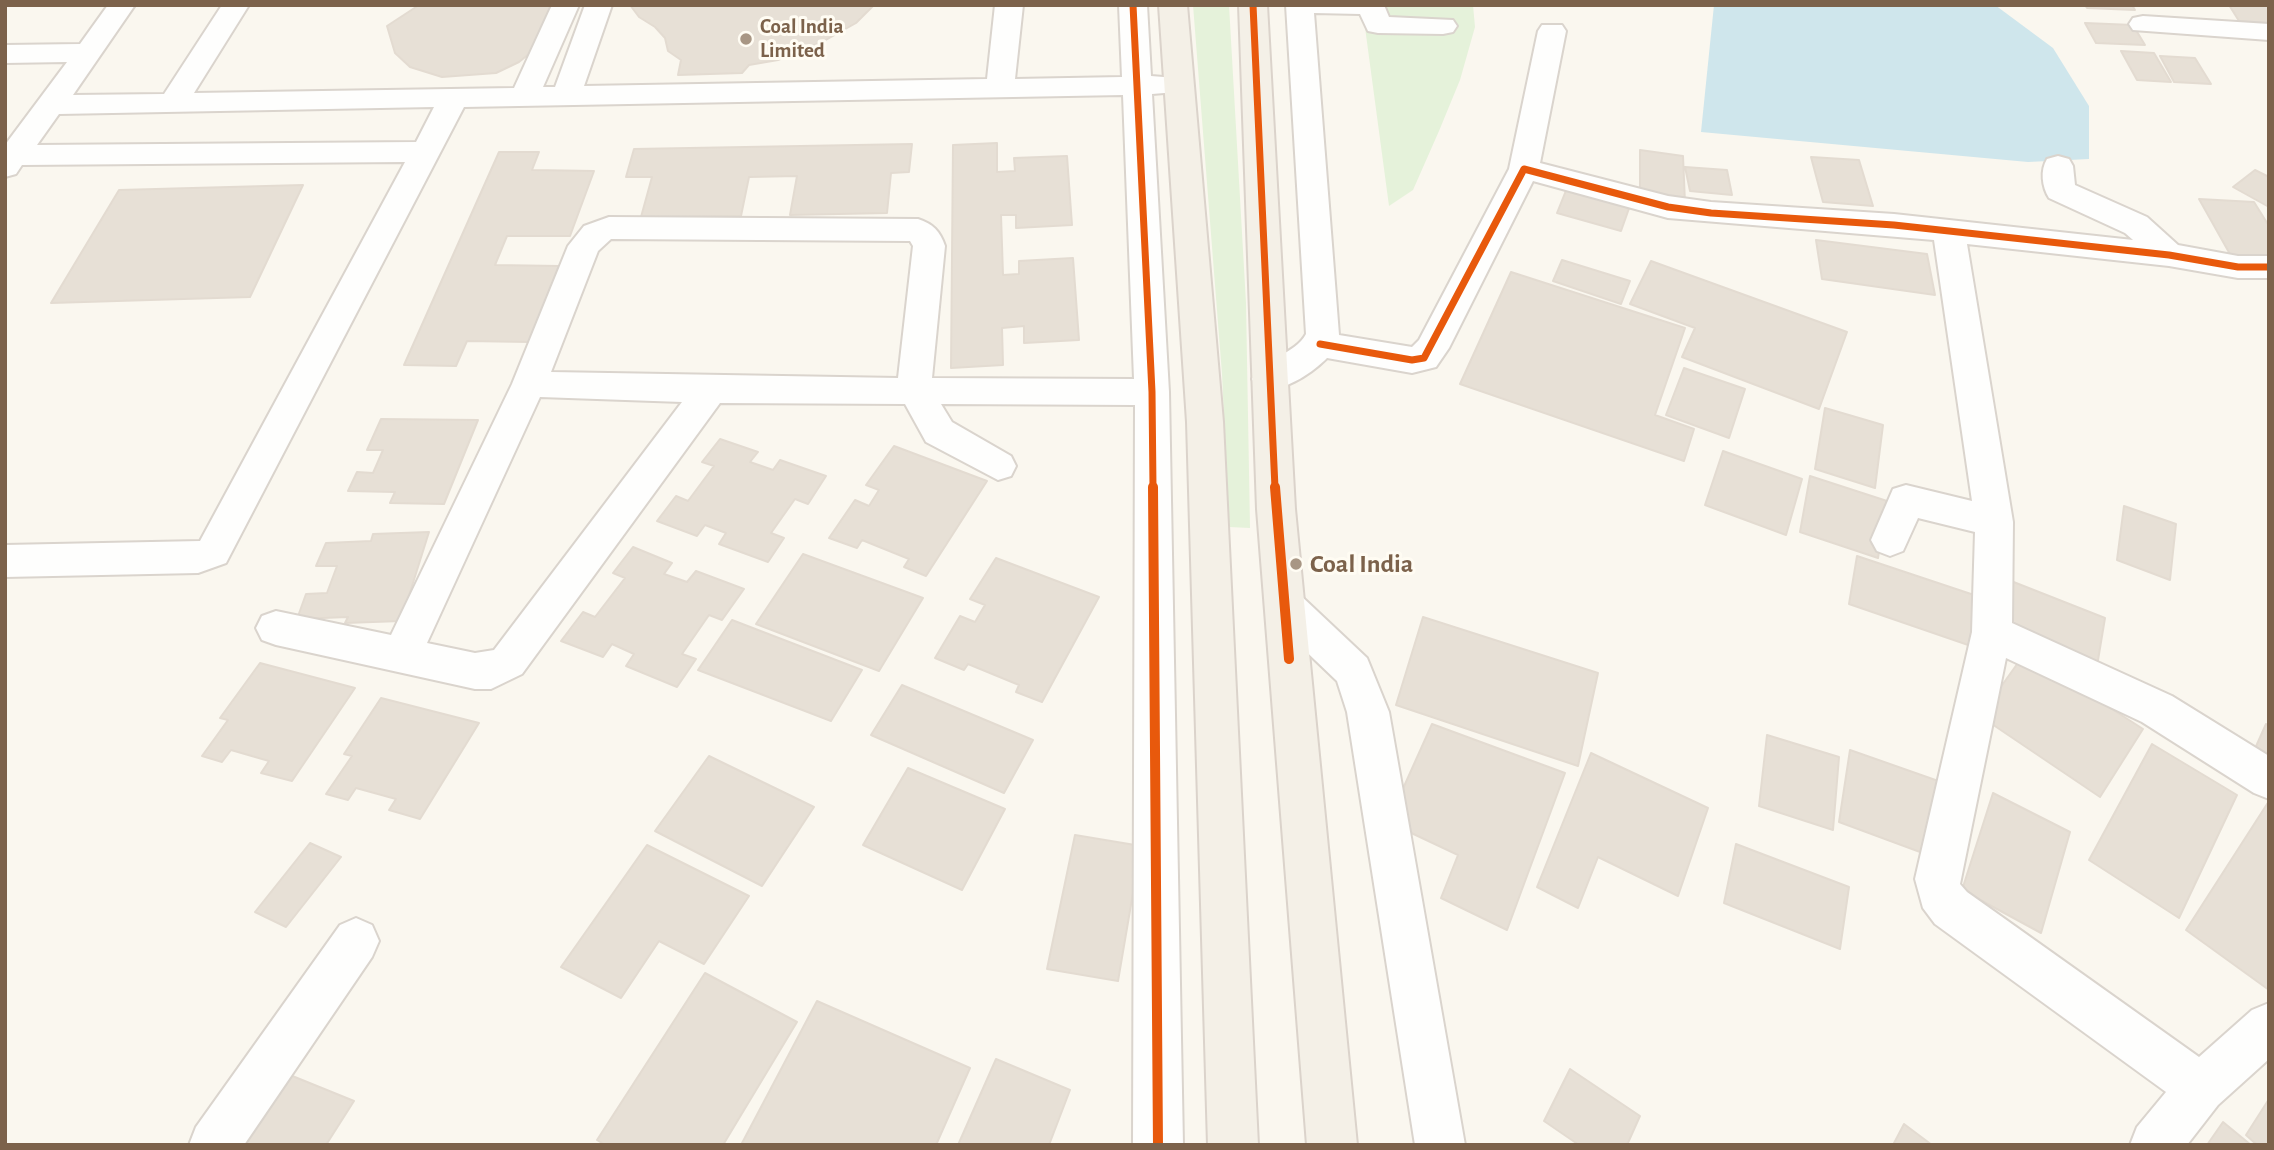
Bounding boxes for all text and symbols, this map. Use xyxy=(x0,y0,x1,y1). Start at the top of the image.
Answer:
place label: Coal India Limited xyxy=(760,14,843,64)
marker: Coal India Limited xyxy=(738,31,754,47)
place label: Coal India xyxy=(1310,548,1413,580)
marker: Coal India xyxy=(1288,556,1304,572)

